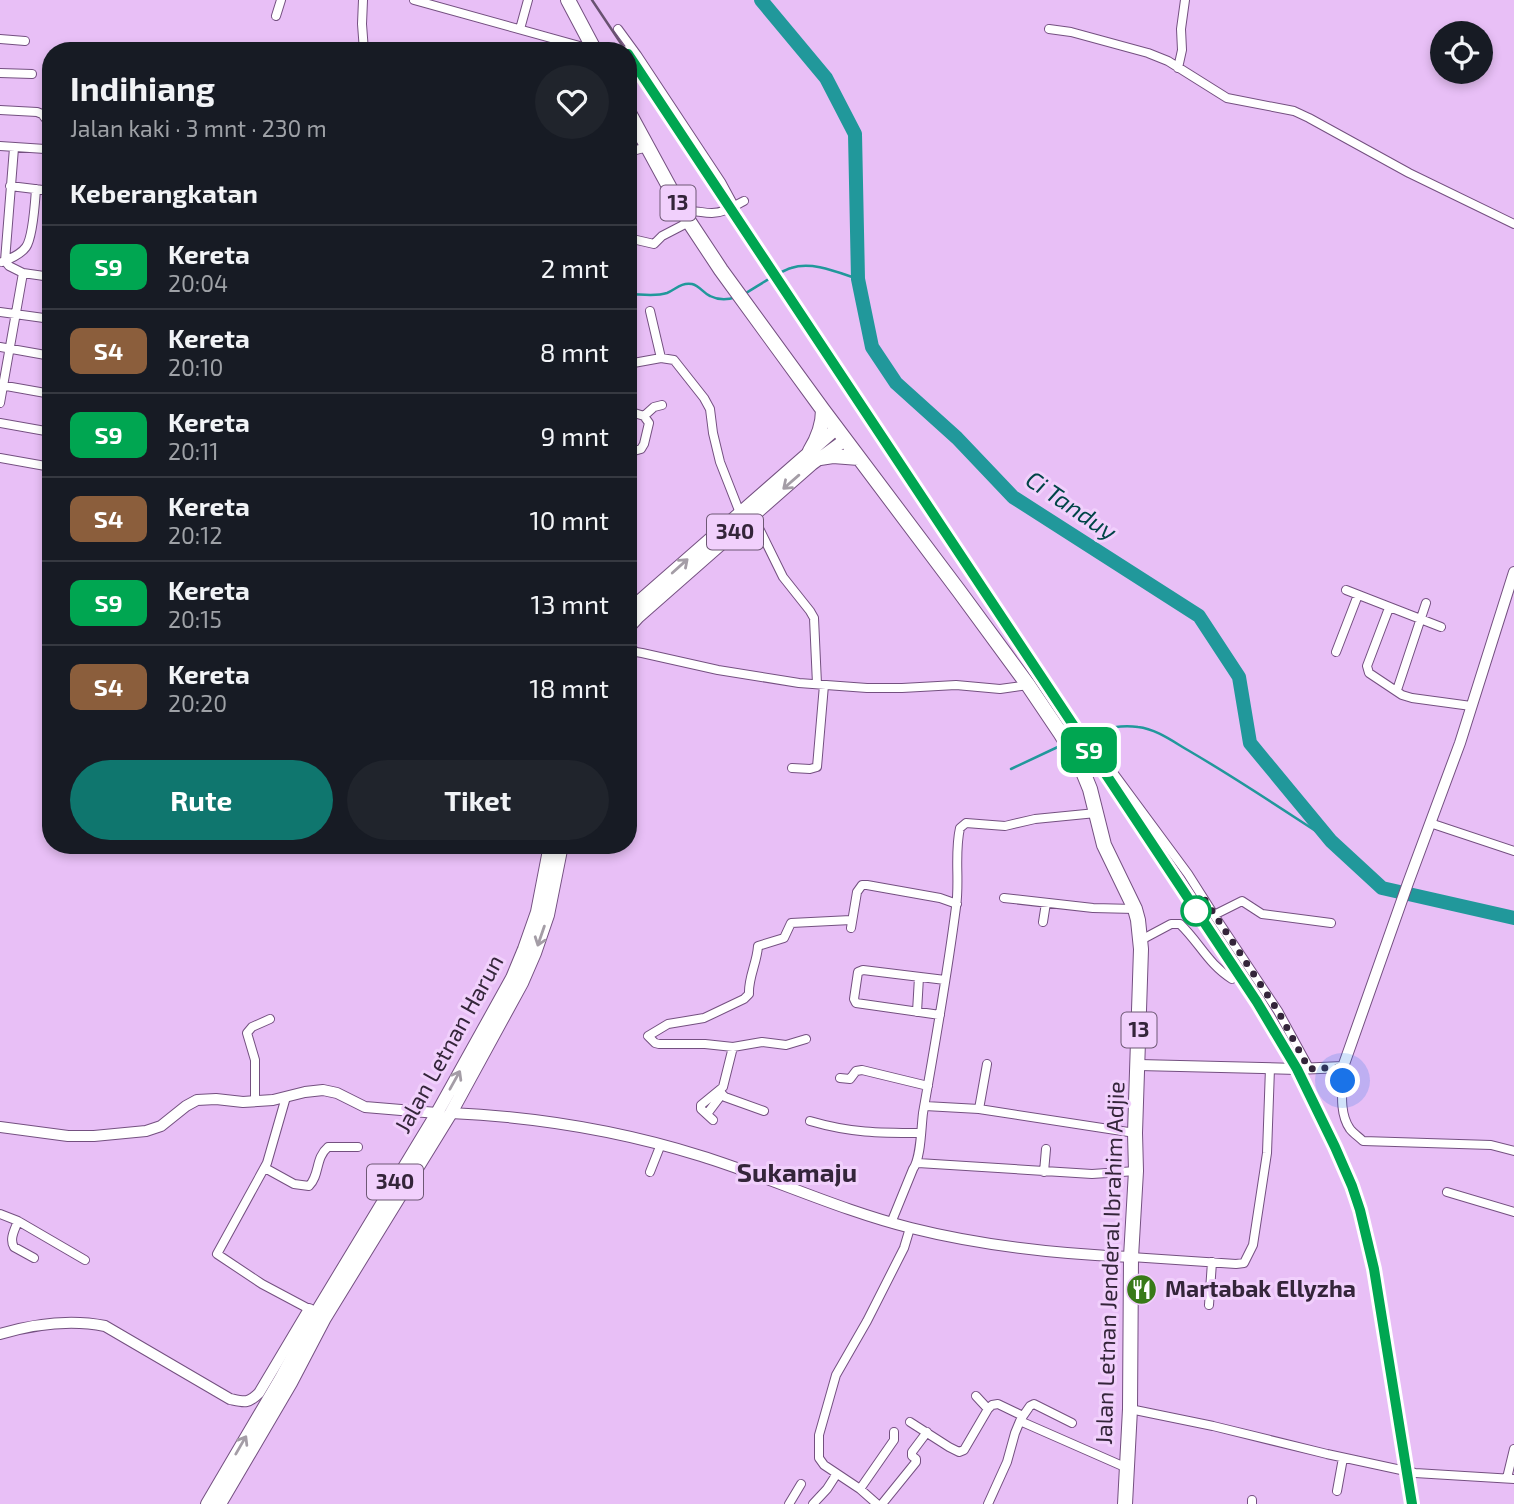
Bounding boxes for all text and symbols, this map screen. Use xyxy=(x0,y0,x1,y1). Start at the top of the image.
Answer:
map controls xyxy=(1430,21,1493,84)
button: locate xyxy=(1430,21,1493,84)
button: heart xyxy=(535,65,609,139)
text: Indihiang xyxy=(70,68,215,108)
text: Jalan kaki · 3 mnt · 230 m xyxy=(70,114,327,142)
text: Keberangkatan xyxy=(70,177,258,208)
road number: 13 xyxy=(660,186,696,220)
text: Kereta xyxy=(168,238,250,269)
text: S9 xyxy=(94,252,123,281)
text: 2 mnt xyxy=(541,252,609,283)
text: 20:04 xyxy=(168,269,228,297)
text: Kereta xyxy=(168,322,250,353)
text: S4 xyxy=(94,336,123,365)
text: 8 mnt xyxy=(540,336,609,367)
text: 20:10 xyxy=(168,353,223,381)
text: Kereta xyxy=(168,406,250,437)
text: S9 xyxy=(94,420,123,449)
text: 9 mnt xyxy=(541,420,609,451)
text: 20:11 xyxy=(168,437,219,465)
water label: Ci Tanduy xyxy=(1021,464,1123,546)
one-way arrow xyxy=(783,474,801,490)
text: Kereta xyxy=(168,490,250,521)
text: S4 xyxy=(94,504,123,533)
text: 10 mnt xyxy=(529,504,609,535)
road number: 340 xyxy=(707,514,763,550)
text: 20:12 xyxy=(168,521,222,549)
one-way arrow xyxy=(671,558,689,574)
text: Kereta xyxy=(168,574,250,605)
text: S9 xyxy=(94,588,123,617)
text: 13 mnt xyxy=(531,588,609,619)
text: 20:15 xyxy=(168,605,222,633)
text: Kereta xyxy=(168,658,250,689)
text: S4 xyxy=(94,672,123,701)
text: 18 mnt xyxy=(529,672,609,703)
text: 20:20 xyxy=(168,689,227,717)
line badge: S9 xyxy=(1058,727,1120,773)
text: S9 xyxy=(1075,735,1103,764)
button: Rute xyxy=(70,760,333,840)
button: Tiket xyxy=(347,760,609,840)
unlabelled marker xyxy=(1181,896,1211,926)
one-way arrow xyxy=(534,924,546,946)
street label: Jalan Letnan Harun xyxy=(388,949,509,1138)
road number: 13 xyxy=(1122,1012,1156,1048)
your location xyxy=(1325,1063,1360,1098)
one-way arrow xyxy=(449,1070,462,1091)
street label: Jalan Letnan Jenderal Ibrahim Adjie xyxy=(1089,1081,1129,1445)
district label: Sukamaju xyxy=(737,1156,857,1187)
road number: 340 xyxy=(367,1164,423,1200)
restaurant icon: Martabak Ellyzha xyxy=(1125,1272,1159,1306)
place label: Martabak Ellyzha xyxy=(1165,1274,1356,1302)
one-way arrow xyxy=(235,1436,249,1456)

